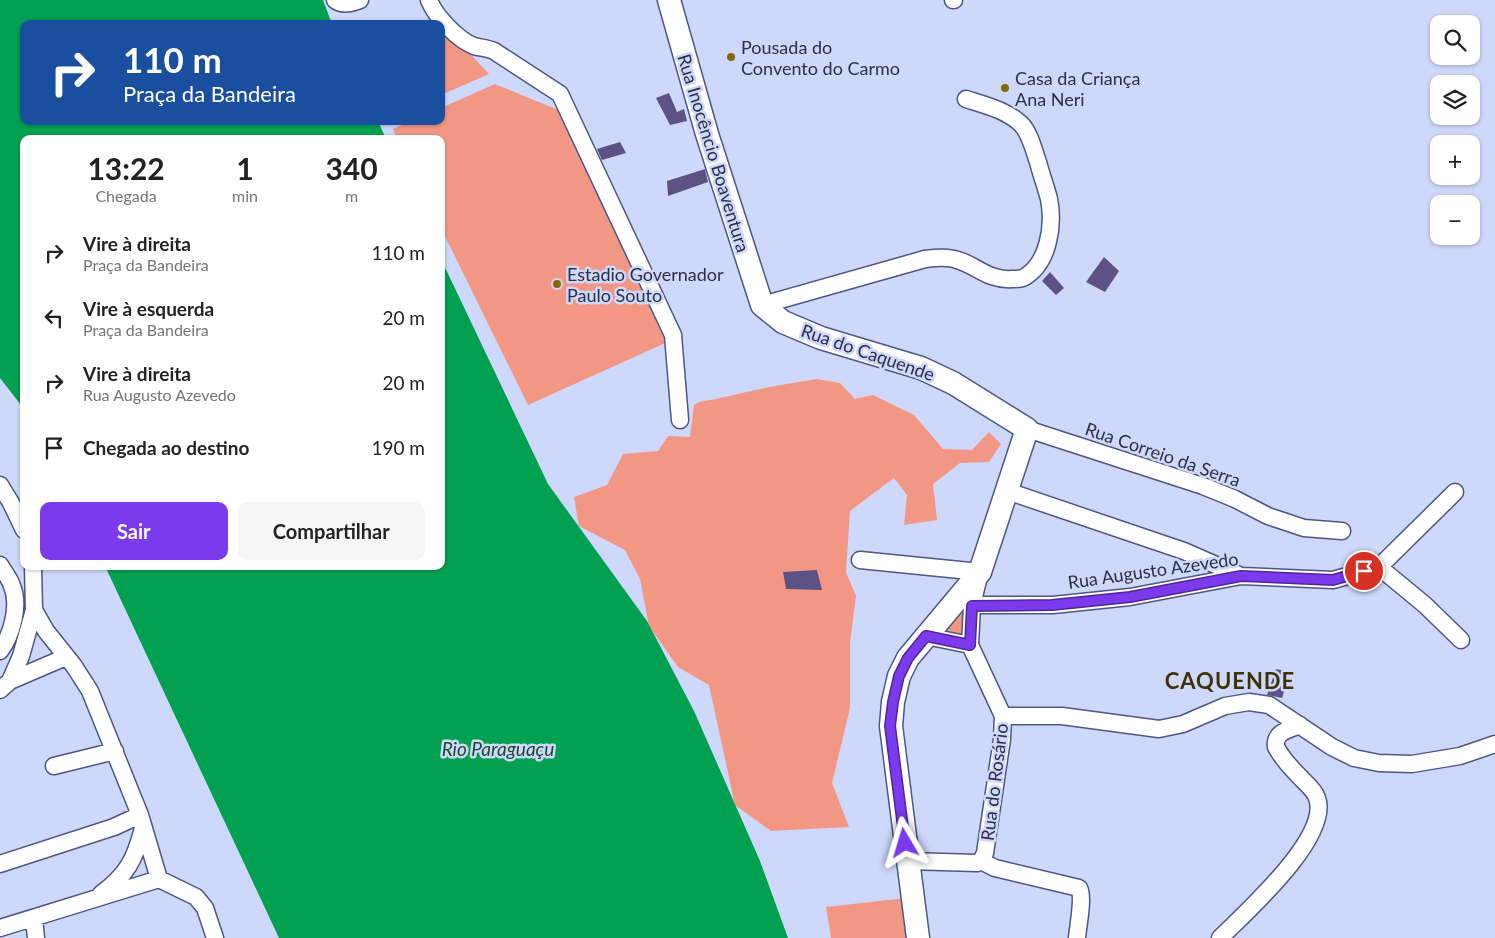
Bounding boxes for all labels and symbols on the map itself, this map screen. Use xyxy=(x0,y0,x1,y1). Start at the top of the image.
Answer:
place label: Pousada do Convento do Carmo xyxy=(741,36,900,79)
street label: Rua Inocêncio Boaventura xyxy=(673,51,755,255)
marker: Pousada do Convento do Carmo xyxy=(725,51,737,63)
place label: Casa da Criança Ana Neri xyxy=(1015,67,1140,110)
marker: Casa da Criança Ana Neri xyxy=(999,82,1011,94)
place label: Estadio Governador Paulo Souto xyxy=(567,263,724,306)
marker: Estadio Governador Paulo Souto xyxy=(551,278,563,290)
street label: Rua do Caquende xyxy=(798,319,938,385)
street label: Rua Correio da Serra xyxy=(1083,417,1243,491)
street label: Rua Augusto Azevedo xyxy=(1066,547,1240,593)
pin xyxy=(1343,550,1385,592)
district label: CAQUENDE xyxy=(1165,667,1295,694)
street label: Rua do Rosário xyxy=(976,722,1012,842)
water label: Rio Paraguaçu xyxy=(442,737,554,760)
position arrow xyxy=(878,816,930,868)

